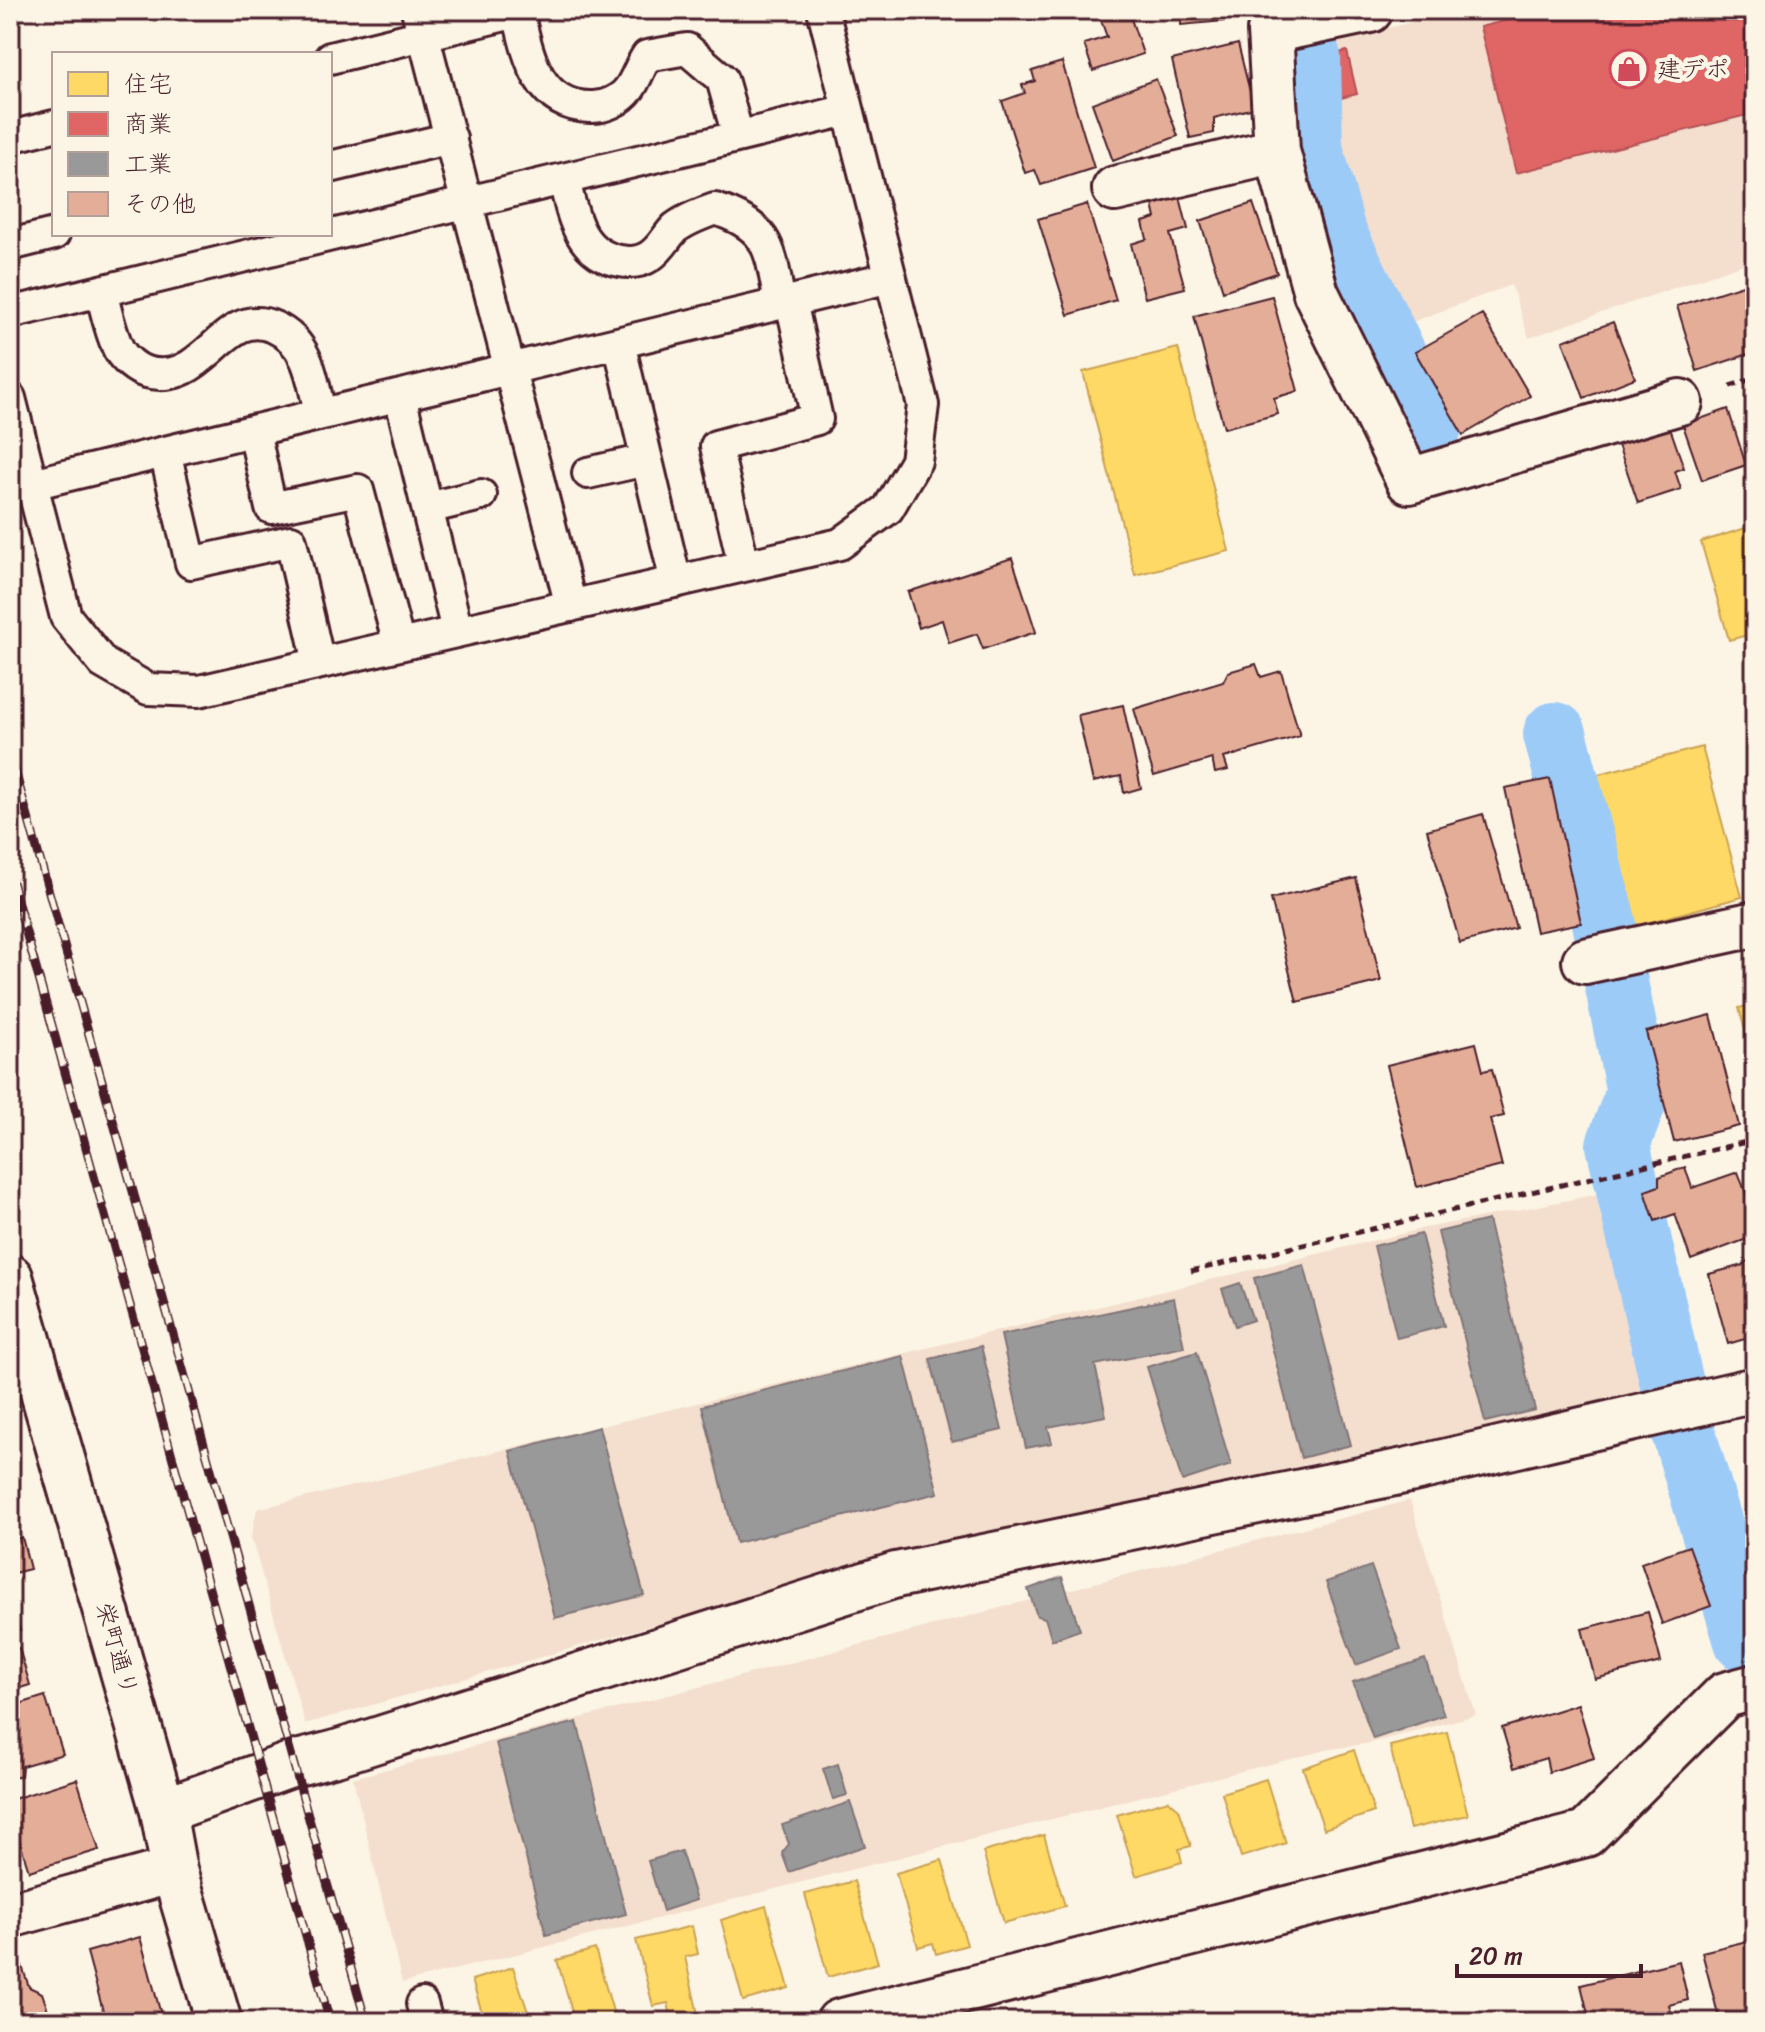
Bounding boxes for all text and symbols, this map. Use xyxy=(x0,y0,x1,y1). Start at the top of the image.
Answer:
shop icon: 建デポ xyxy=(1608,48,1650,90)
place label: 建デポ xyxy=(1657,48,1729,90)
legend xyxy=(52,52,332,236)
text: 住宅 xyxy=(124,63,172,105)
text: 商業 xyxy=(124,103,172,145)
text: 工業 xyxy=(124,143,172,185)
text: その他 xyxy=(124,183,196,225)
street label: 栄町通り xyxy=(84,1597,150,1701)
scale bar xyxy=(1457,1928,1641,1978)
text: 20 m xyxy=(1469,1935,1523,1977)

